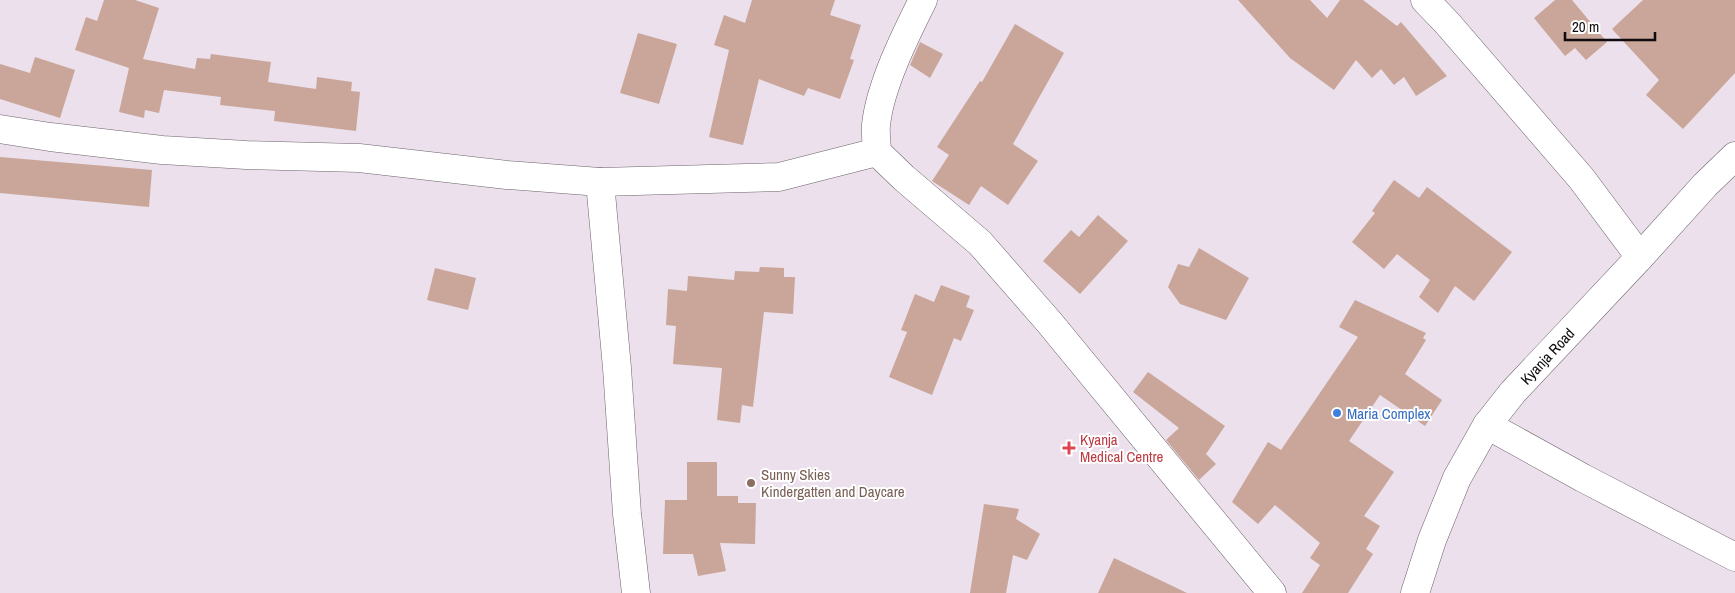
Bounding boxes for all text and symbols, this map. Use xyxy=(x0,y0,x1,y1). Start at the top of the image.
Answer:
scale bar xyxy=(1565,10,1655,42)
text: 20 m xyxy=(1572,16,1599,37)
street label: Kyanja Road xyxy=(1515,323,1579,389)
place label: Maria Complex xyxy=(1347,403,1431,424)
marker: Maria Complex xyxy=(1331,407,1343,419)
place label: Kyanja Medical Centre xyxy=(1080,429,1164,467)
marker: Kyanja Medical Centre xyxy=(1062,441,1076,455)
place label: Sunny Skies Kindergatten and Daycare xyxy=(761,464,905,502)
marker: Sunny Skies Kindergatten and Daycare xyxy=(745,477,757,489)

